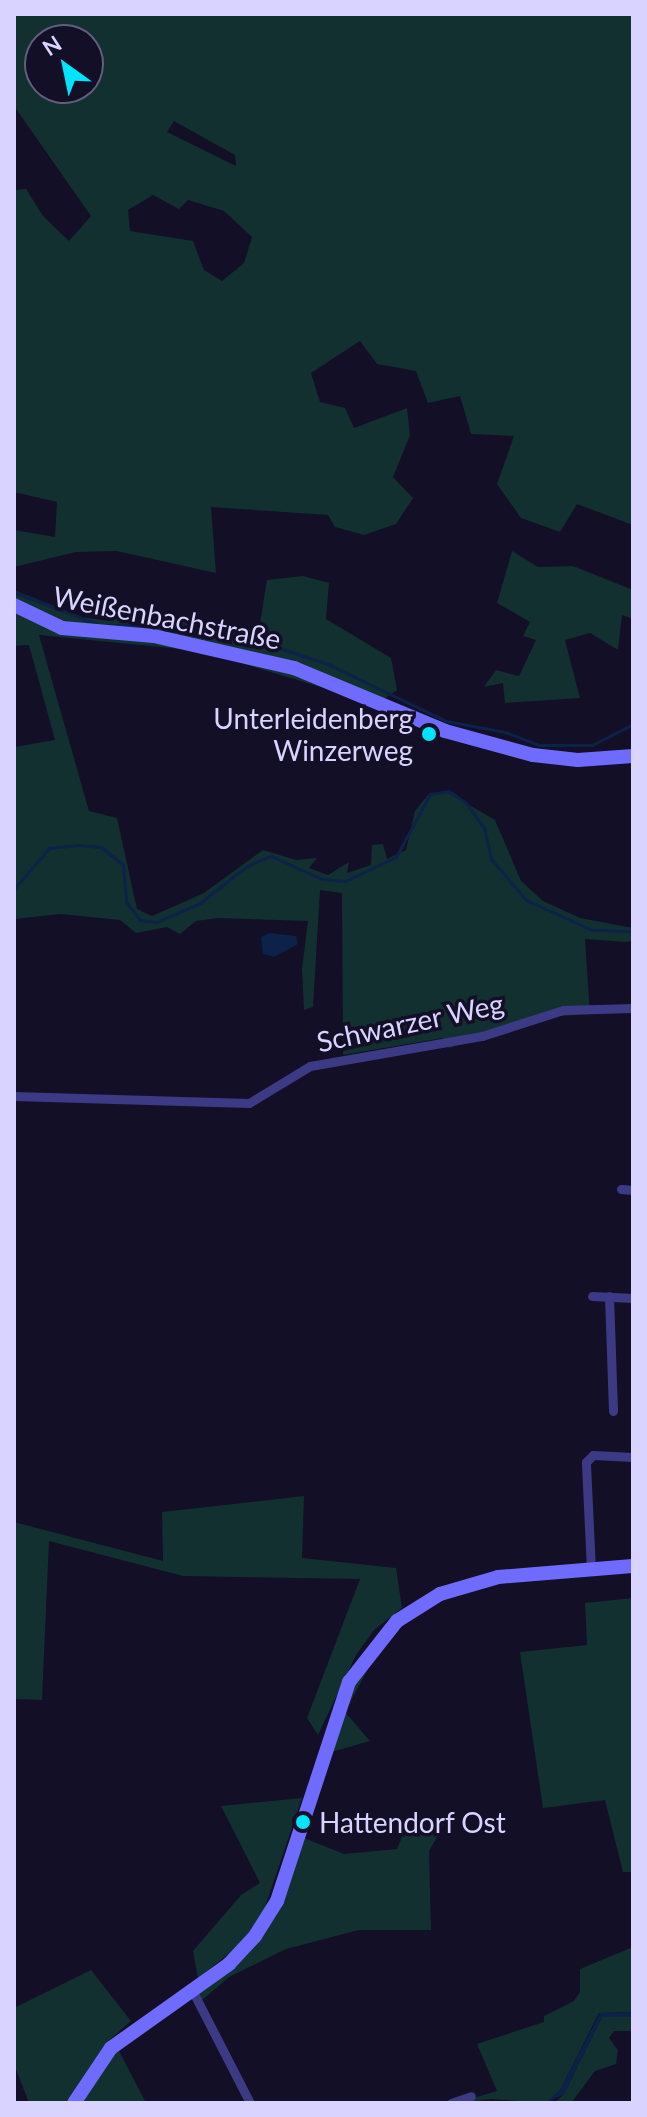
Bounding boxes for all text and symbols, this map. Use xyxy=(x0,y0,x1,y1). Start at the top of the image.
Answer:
north arrow xyxy=(24,24,104,104)
text: N xyxy=(37,29,66,61)
street label: Weißenbachstraße xyxy=(50,578,284,656)
place label: Unterleidenberg Winzerweg xyxy=(213,701,413,767)
marker: Unterleidenberg Winzerweg xyxy=(420,725,438,743)
street label: Schwarzer Weg xyxy=(313,986,507,1058)
place label: Hattendorf Ost xyxy=(319,1805,506,1839)
marker: Hattendorf Ost xyxy=(294,1813,312,1831)

